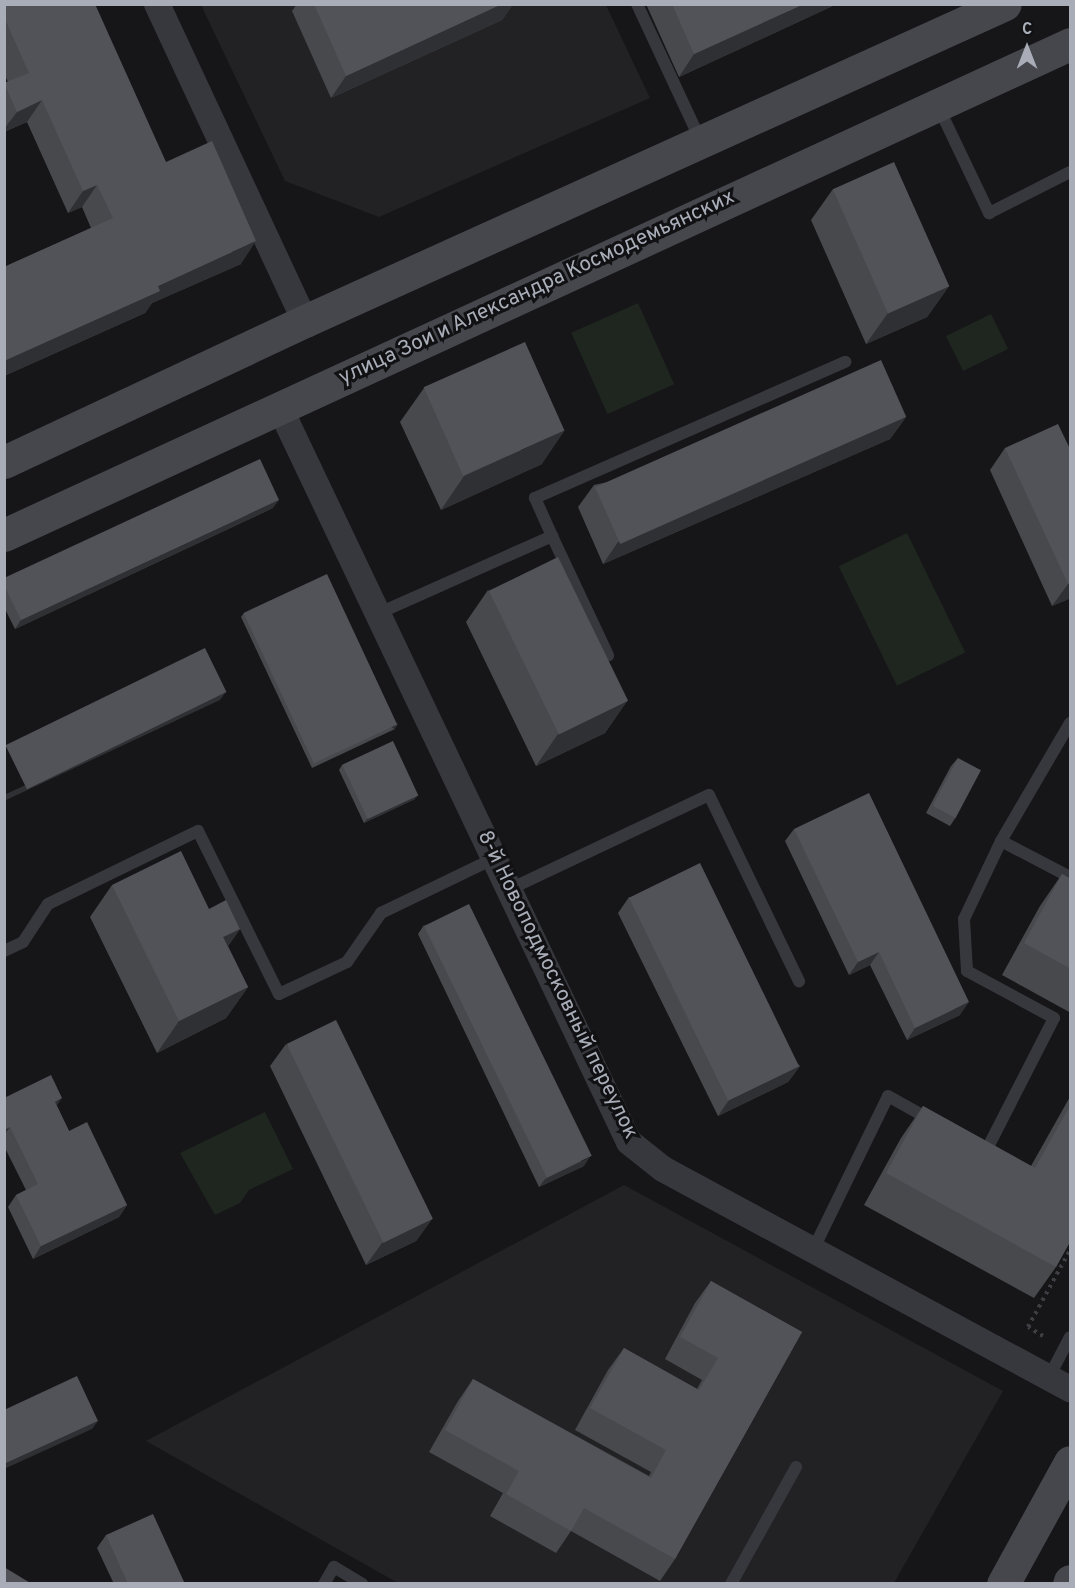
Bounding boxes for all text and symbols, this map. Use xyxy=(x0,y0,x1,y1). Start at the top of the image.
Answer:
north arrow xyxy=(997,18,1057,78)
text: С xyxy=(1022,20,1032,40)
street label: улица Зои и Александра Космодемьянских xyxy=(335,185,739,391)
street label: 8-й Новоподмосковный переулок xyxy=(471,827,643,1143)

